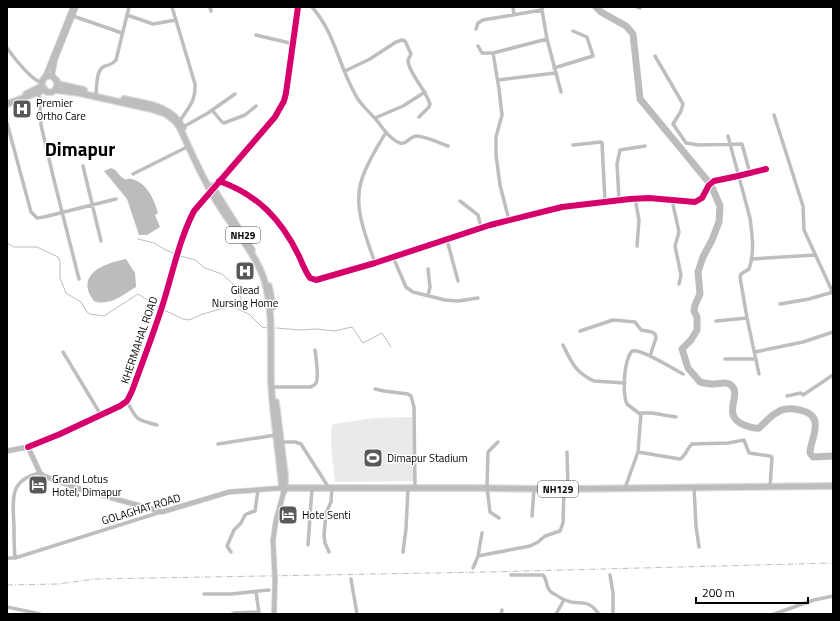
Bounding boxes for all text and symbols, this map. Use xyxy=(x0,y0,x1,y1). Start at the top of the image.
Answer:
place label: Premier Ortho Care xyxy=(36,95,86,124)
hospital icon: Premier Ortho Care xyxy=(11,98,33,120)
district label: Dimapur xyxy=(45,134,115,163)
road number: NH29 xyxy=(226,227,260,243)
hospital icon: Gilead Nursing Home xyxy=(234,260,256,282)
place label: Gilead Nursing Home xyxy=(212,282,279,311)
street label: KHERMAHAL ROAD xyxy=(117,294,161,386)
sports icon: Dimapur Stadium xyxy=(362,447,384,469)
place label: Dimapur Stadium xyxy=(387,450,468,466)
place label: Grand Lotus Hotel, Dimapur xyxy=(52,471,122,500)
hotel icon: Grand Lotus Hotel, Dimapur xyxy=(27,474,49,496)
road number: NH129 xyxy=(538,481,578,497)
street label: GOLAGHAT ROAD xyxy=(100,489,182,529)
hotel icon: Hote Senti xyxy=(277,504,299,526)
place label: Hote Senti xyxy=(302,507,351,523)
scale bar xyxy=(696,579,808,605)
text: 200 m xyxy=(702,583,735,602)

